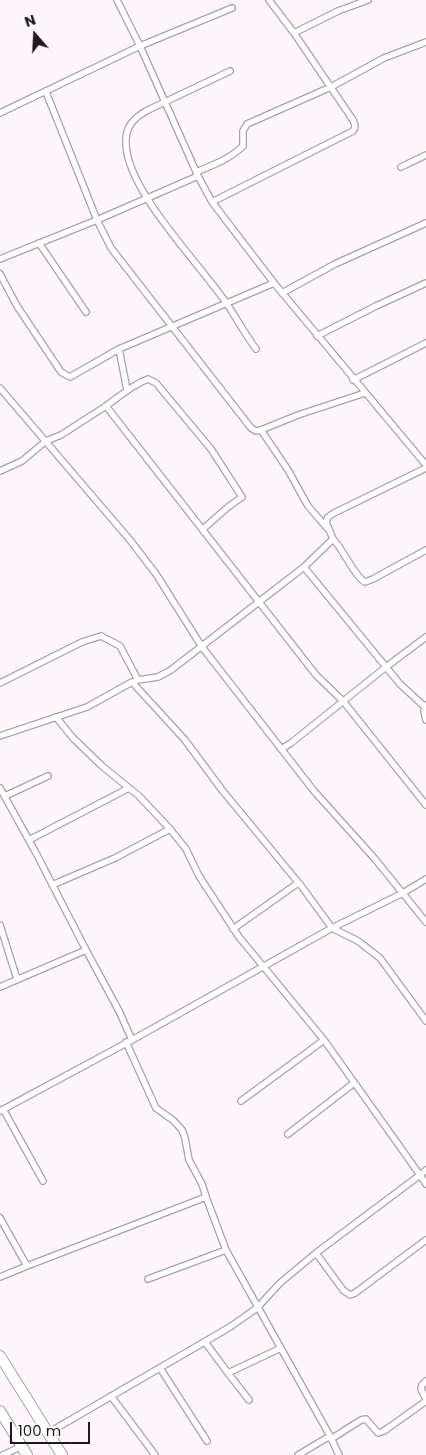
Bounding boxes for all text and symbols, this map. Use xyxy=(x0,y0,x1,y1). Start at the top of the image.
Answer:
north arrow xyxy=(10,10,60,60)
text: N xyxy=(22,10,38,32)
scale bar xyxy=(12,1412,92,1444)
text: 100 m xyxy=(18,1420,61,1441)

